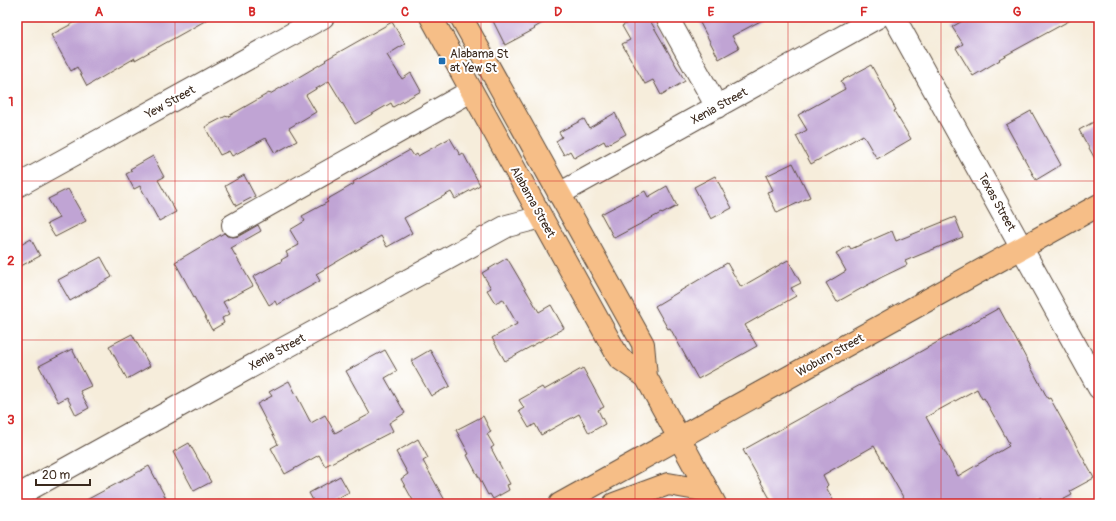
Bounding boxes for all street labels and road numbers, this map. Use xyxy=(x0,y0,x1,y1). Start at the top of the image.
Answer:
street label: Yew Street xyxy=(142,83,198,123)
street label: Xenia Street xyxy=(688,85,750,128)
street label: Alabama Street xyxy=(507,164,558,241)
street label: Texas Street xyxy=(975,171,1019,234)
street label: Xenia Street xyxy=(246,331,308,374)
street label: Woburn Street xyxy=(794,331,867,380)

